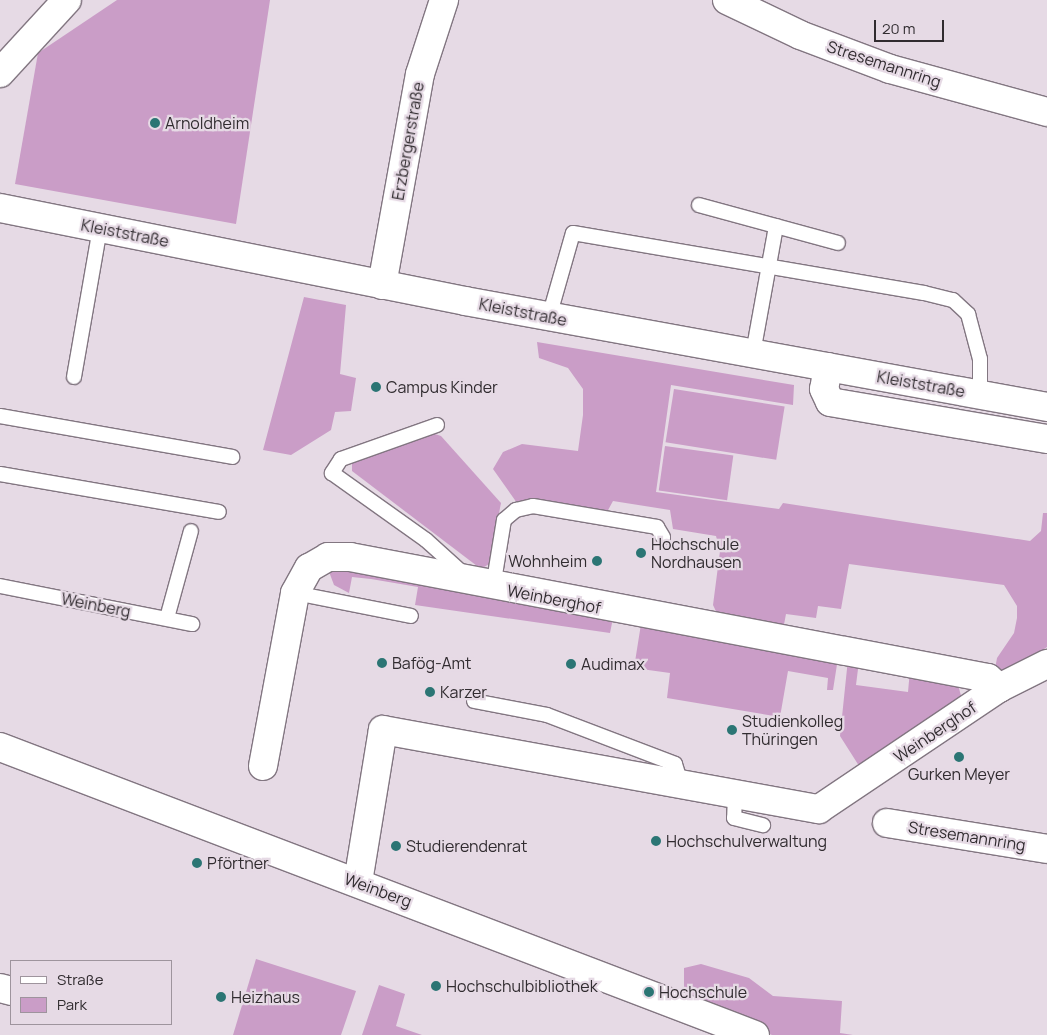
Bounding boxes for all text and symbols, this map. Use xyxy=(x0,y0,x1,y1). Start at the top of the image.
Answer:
scale bar xyxy=(877,10,947,42)
text: 20 m xyxy=(882,18,915,39)
street label: Stresemannring xyxy=(825,37,943,91)
street label: Erzbergerstraße xyxy=(388,80,428,202)
place label: Arnoldheim xyxy=(165,113,249,133)
marker: Arnoldheim xyxy=(149,117,161,129)
street label: Kleiststraße xyxy=(79,215,171,251)
street label: Kleiststraße xyxy=(477,294,569,330)
street label: Kleiststraße xyxy=(875,367,967,401)
place label: Campus Kinder xyxy=(386,377,498,397)
marker: Campus Kinder xyxy=(370,381,382,393)
place label: Hochschule Nordhausen xyxy=(651,534,741,572)
marker: Hochschule Nordhausen xyxy=(635,547,647,559)
place label: Wohnheim xyxy=(508,551,587,571)
marker: Wohnheim xyxy=(591,555,603,567)
street label: Weinberghof xyxy=(506,581,602,617)
street label: Weinberg xyxy=(60,589,132,621)
place label: Bafög-Amt xyxy=(392,653,471,673)
place label: Audimax xyxy=(581,654,645,674)
marker: Bafög-Amt xyxy=(376,657,388,669)
marker: Audimax xyxy=(565,658,577,670)
place label: Karzer xyxy=(440,682,487,702)
marker: Karzer xyxy=(424,686,436,698)
street label: Weinberghof xyxy=(890,697,980,767)
place label: Studienkolleg Thüringen xyxy=(742,711,843,749)
marker: Studienkolleg Thüringen xyxy=(726,724,738,736)
marker: Gurken Meyer xyxy=(953,751,965,763)
place label: Gurken Meyer xyxy=(908,764,1010,784)
street label: Stresemannring xyxy=(907,817,1027,855)
place label: Hochschulverwaltung xyxy=(666,831,827,851)
marker: Hochschulverwaltung xyxy=(650,835,662,847)
place label: Studierendenrat xyxy=(406,836,527,856)
marker: Studierendenrat xyxy=(390,840,402,852)
place label: Pförtner xyxy=(207,853,269,873)
marker: Pförtner xyxy=(191,857,203,869)
street label: Weinberg xyxy=(342,869,414,911)
legend xyxy=(10,960,172,1025)
text: Straße xyxy=(57,969,103,990)
place label: Hochschulbibliothek xyxy=(446,976,598,996)
marker: Hochschulbibliothek xyxy=(430,980,442,992)
place label: Hochschule xyxy=(659,982,747,1002)
marker: Hochschule xyxy=(643,986,655,998)
place label: Heizhaus xyxy=(231,987,300,1007)
marker: Heizhaus xyxy=(215,991,227,1003)
text: Park xyxy=(57,994,87,1015)

